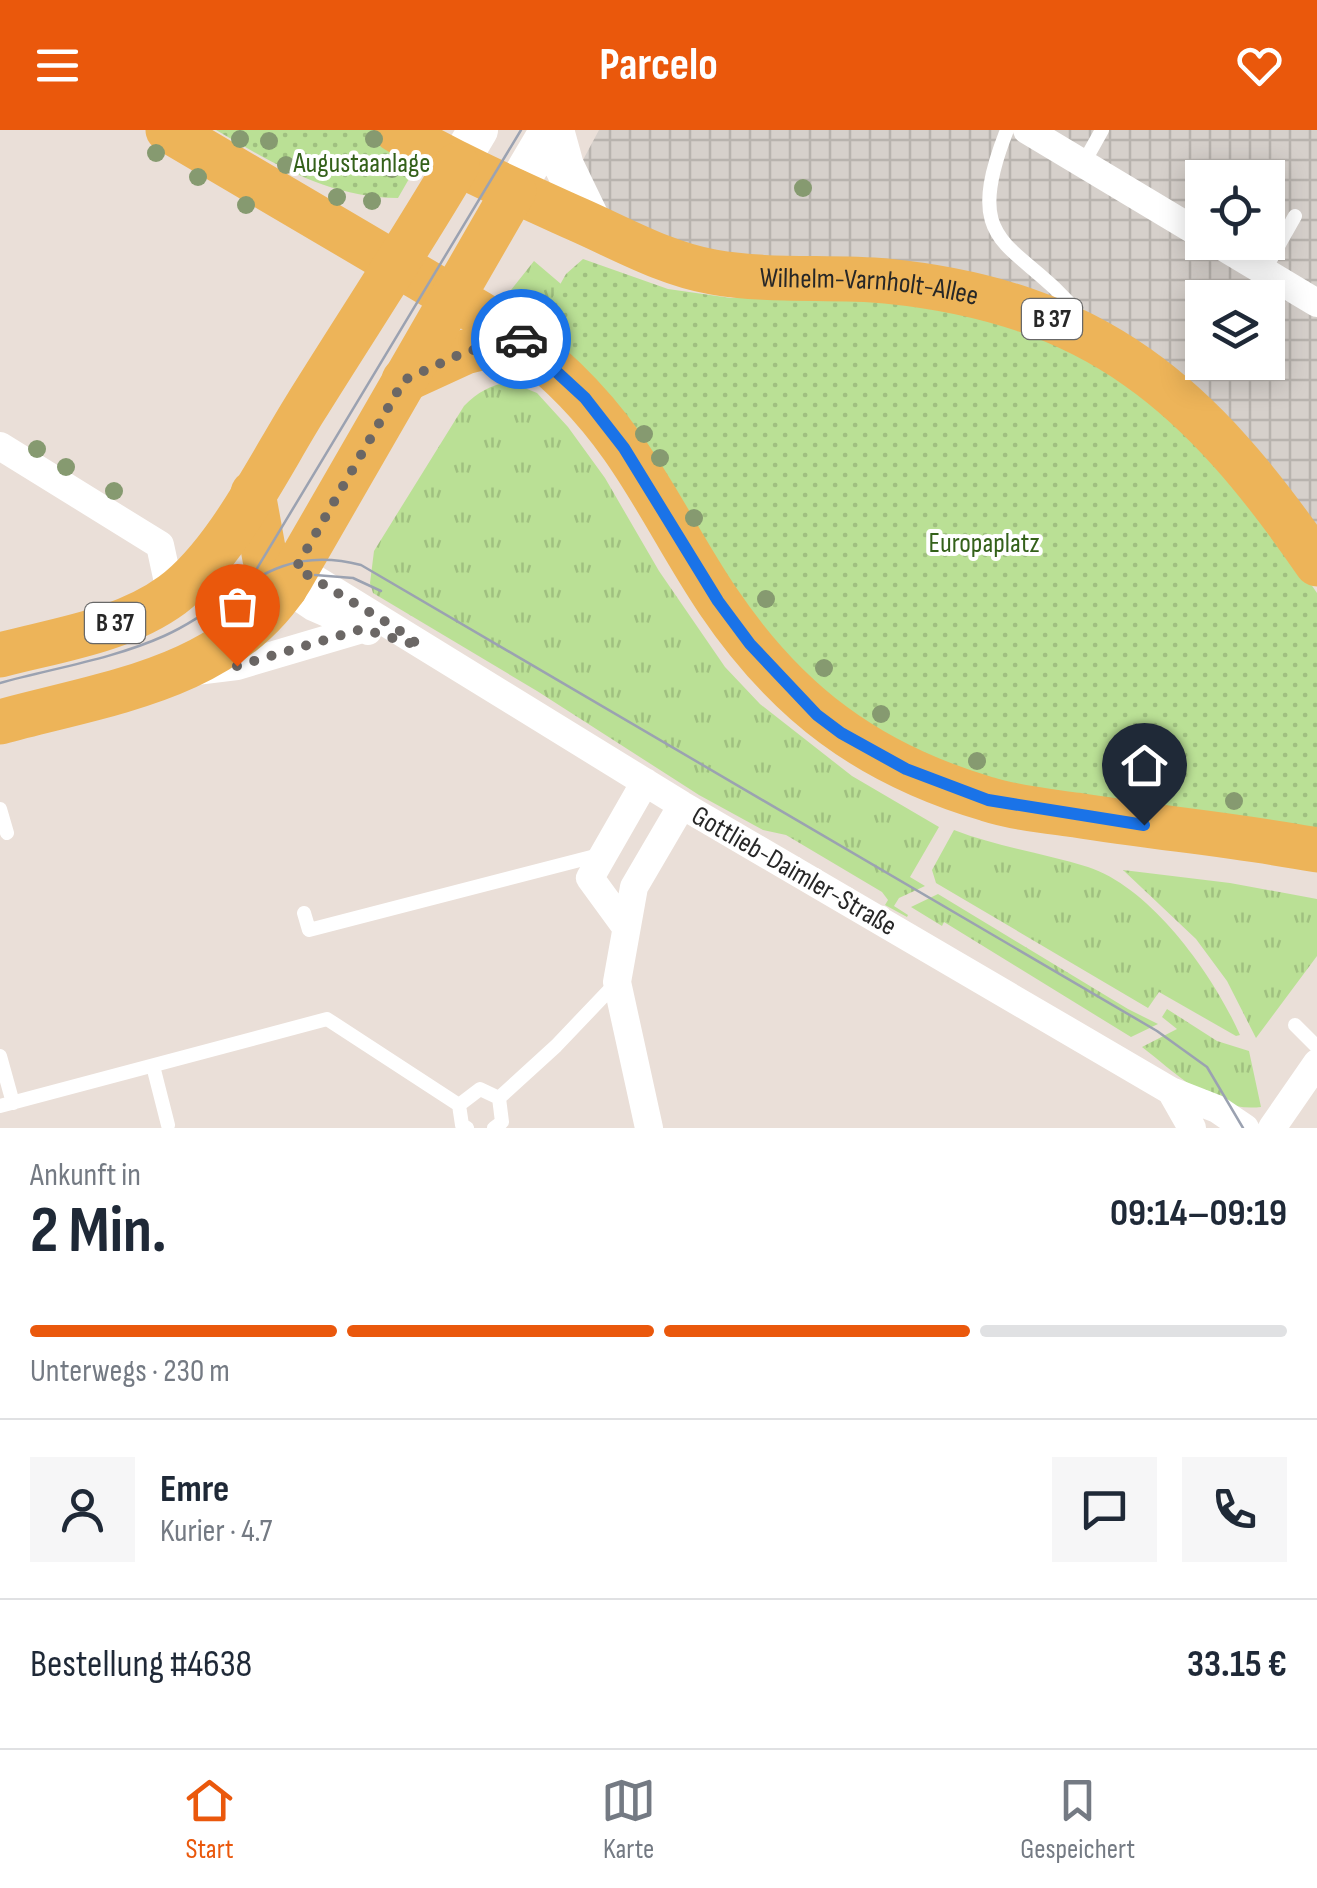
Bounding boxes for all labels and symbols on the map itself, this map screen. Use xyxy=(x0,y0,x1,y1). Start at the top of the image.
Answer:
park label: Augustaanlage xyxy=(293,147,430,180)
street label: Wilhelm-Varnholt-Allee xyxy=(759,261,982,312)
courier xyxy=(471,289,571,389)
road number: B 37 xyxy=(1022,299,1082,339)
park label: Europaplatz xyxy=(928,527,1040,560)
pin xyxy=(195,564,280,667)
road number: B 37 xyxy=(85,603,145,643)
pin xyxy=(1102,723,1187,826)
street label: Gottlieb-Daimler-Straße xyxy=(686,799,902,943)

